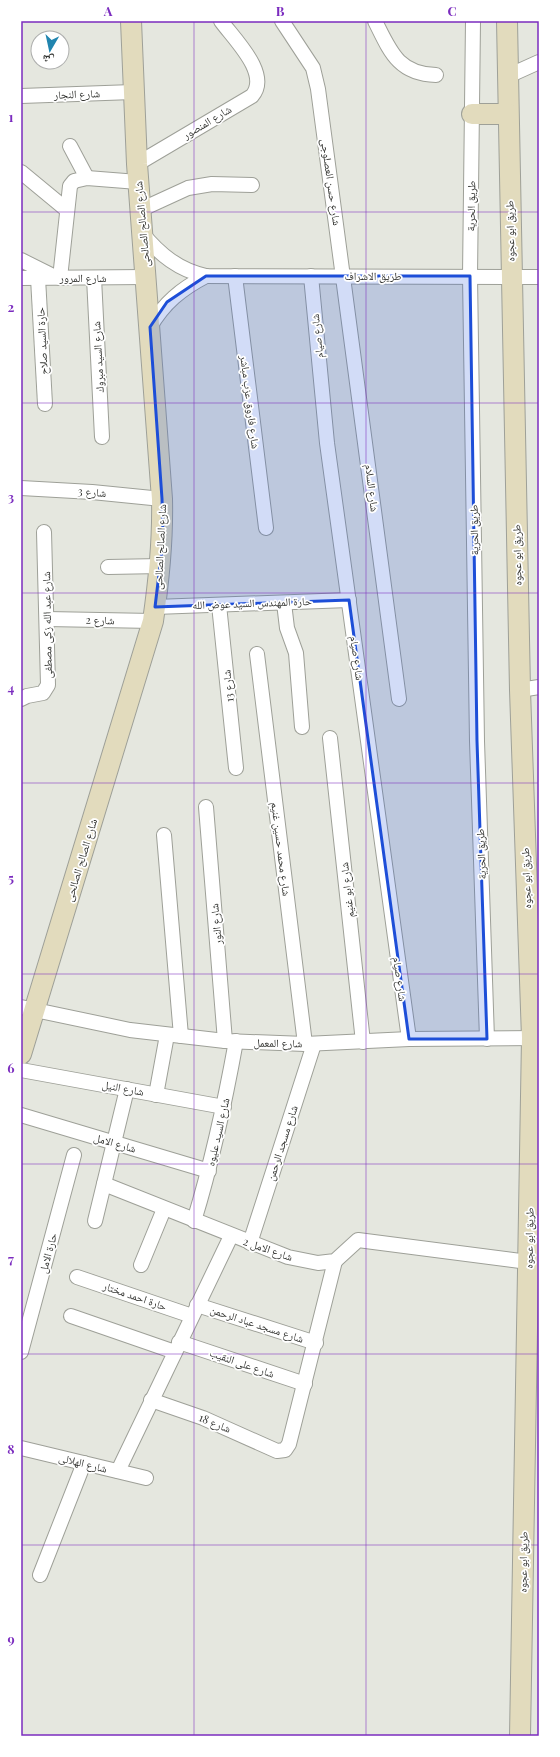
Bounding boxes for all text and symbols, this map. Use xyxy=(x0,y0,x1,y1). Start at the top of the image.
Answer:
text: A xyxy=(103,2,113,19)
text: B xyxy=(276,2,285,19)
text: C xyxy=(447,2,457,19)
north arrow xyxy=(30,30,70,70)
text: ش xyxy=(41,51,55,69)
street label: شارع النجار xyxy=(53,85,100,102)
street label: شارع المنصور xyxy=(179,101,234,143)
text: 1 xyxy=(9,108,14,125)
street label: شارع حسن العصلوجى xyxy=(318,138,345,226)
street label: طريق الحرية xyxy=(463,180,478,231)
street label: شارع الصالح الصالحى xyxy=(130,181,153,267)
street label: طريق ابو عجوه xyxy=(501,200,518,262)
street label: طريق الاشراف xyxy=(344,268,402,283)
street label: شارع المرور xyxy=(59,270,106,285)
text: 2 xyxy=(8,298,15,315)
street label: حارة السيد صلاح xyxy=(32,307,51,375)
street label: شارع صيام xyxy=(307,313,326,359)
street label: شارع السيد مبروك xyxy=(88,321,107,393)
street label: شارع فاروق عزب مباشر xyxy=(237,353,264,450)
street label: شارع السلام xyxy=(362,463,383,513)
street label: شارع 3 xyxy=(77,483,107,500)
text: 3 xyxy=(8,488,14,505)
street label: شارع الصالح الصالحى xyxy=(150,504,169,590)
street label: طريق الحرية xyxy=(466,505,481,556)
street label: طريق ابو عجوه xyxy=(508,524,525,586)
street label: شارع عبد الله زكى مصطفى xyxy=(38,571,55,679)
street label: حارة المهندس السيد عوض الله xyxy=(192,593,312,612)
street label: شارع 2 xyxy=(85,612,115,627)
street label: شارع صيام xyxy=(347,635,368,681)
street label: شارع 13 xyxy=(218,669,237,703)
text: 4 xyxy=(8,679,15,696)
street label: شارع محمد حسين غنيم xyxy=(267,801,295,897)
street label: شارع الصالح الصالحى xyxy=(61,817,100,903)
street label: طريق الحرية xyxy=(472,828,489,880)
street label: طريق ابو عجوه xyxy=(517,847,534,909)
street label: شارع ابو غنيم xyxy=(336,861,358,919)
text: 5 xyxy=(8,869,14,886)
street label: شارع النور xyxy=(206,903,225,946)
street label: شارع صيام xyxy=(390,956,411,1002)
street label: شارع المعمل xyxy=(254,1035,303,1050)
text: 6 xyxy=(7,1059,15,1076)
street label: شارع النيل xyxy=(101,1076,145,1099)
street label: شارع السيد عليوه xyxy=(202,1096,233,1168)
street label: شارع مسجد الرحمن xyxy=(262,1103,301,1183)
street label: شارع الامل xyxy=(92,1129,138,1156)
street label: طريق ابو عجوه xyxy=(520,1207,537,1269)
street label: حارة الامل xyxy=(35,1231,60,1275)
street label: شارع الامل 2 xyxy=(241,1233,295,1264)
text: 7 xyxy=(8,1250,14,1267)
street label: حارة احمد مختار xyxy=(100,1277,169,1313)
street label: شارع مسجد عباد الرحمن xyxy=(208,1301,306,1346)
street label: شارع على النقيب xyxy=(208,1344,277,1381)
street label: شارع 18 xyxy=(197,1409,234,1436)
text: 8 xyxy=(7,1440,15,1457)
street label: شارع الهلالى xyxy=(57,1449,109,1476)
street label: طريق ابو عجوه xyxy=(514,1531,531,1593)
text: 9 xyxy=(7,1630,15,1647)

